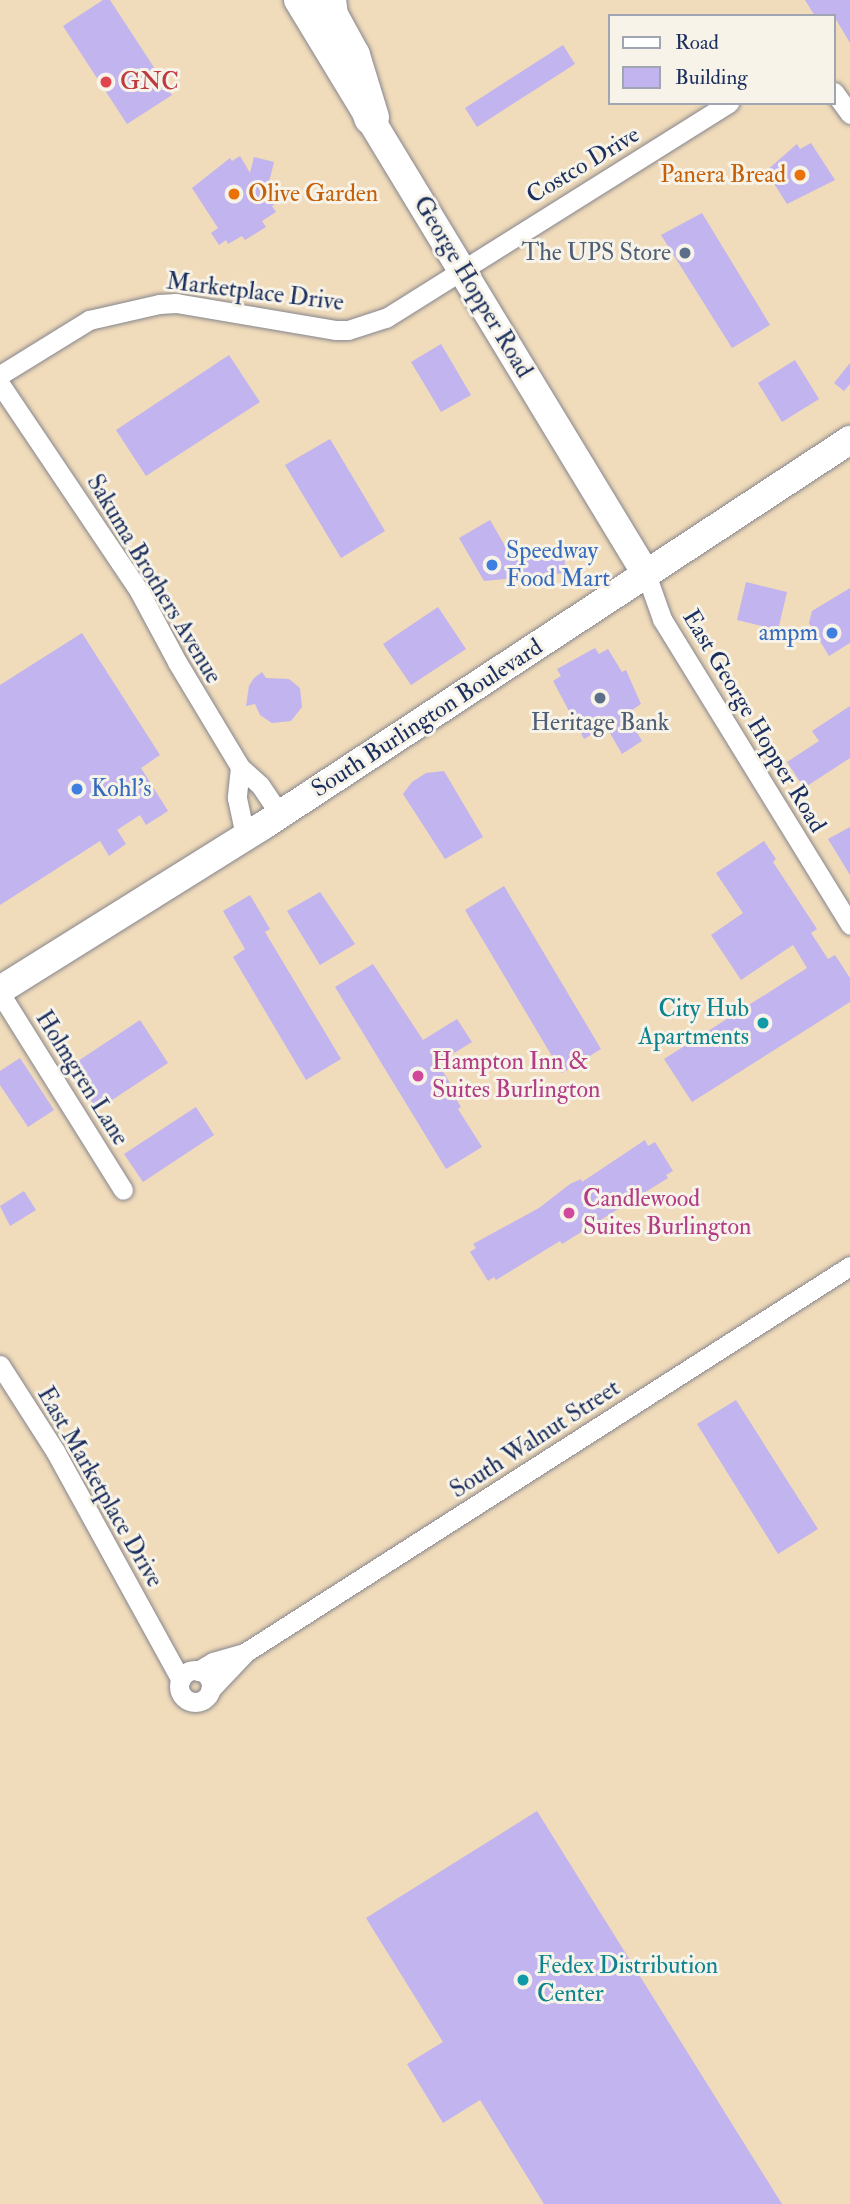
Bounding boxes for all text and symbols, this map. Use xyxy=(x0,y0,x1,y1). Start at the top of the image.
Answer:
legend xyxy=(608,14,836,105)
text: Road xyxy=(675,29,719,56)
text: Building xyxy=(675,64,748,91)
place label: GNC xyxy=(120,68,179,96)
marker: GNC xyxy=(98,74,114,90)
street label: Costco Drive xyxy=(521,120,645,210)
place label: Panera Bread xyxy=(660,161,786,189)
marker: Panera Bread xyxy=(792,167,808,183)
place label: Olive Garden xyxy=(248,180,378,208)
marker: Olive Garden xyxy=(226,186,242,202)
street label: George Hopper Road xyxy=(407,191,539,383)
place label: The UPS Store xyxy=(521,239,671,267)
marker: The UPS Store xyxy=(677,245,693,261)
street label: Marketplace Drive xyxy=(165,267,345,317)
street label: Sakuma Brothers Avenue xyxy=(80,469,228,689)
place label: Speedway Food Mart xyxy=(506,537,610,593)
marker: Speedway Food Mart xyxy=(484,557,500,573)
street label: East George Hopper Road xyxy=(676,604,832,838)
place label: ampm xyxy=(759,619,818,647)
marker: ampm xyxy=(824,625,840,641)
street label: South Burlington Boulevard xyxy=(306,633,548,803)
marker: Heritage Bank xyxy=(592,690,608,706)
place label: Heritage Bank xyxy=(531,709,669,737)
place label: Kohl's xyxy=(91,775,151,803)
marker: Kohl's xyxy=(69,781,85,797)
place label: City Hub Apartments xyxy=(638,995,749,1051)
street label: Holmgren Lane xyxy=(29,1005,135,1151)
marker: City Hub Apartments xyxy=(755,1015,771,1031)
place label: Hampton Inn & Suites Burlington xyxy=(432,1048,600,1104)
marker: Hampton Inn & Suites Burlington xyxy=(410,1068,426,1084)
place label: Candlewood Suites Burlington xyxy=(583,1185,751,1241)
marker: Candlewood Suites Burlington xyxy=(561,1205,577,1221)
street label: South Walnut Street xyxy=(445,1373,625,1505)
street label: East Marketplace Drive xyxy=(31,1382,169,1592)
place label: Fedex Distribution Center xyxy=(537,1952,718,2008)
marker: Fedex Distribution Center xyxy=(515,1972,531,1988)

